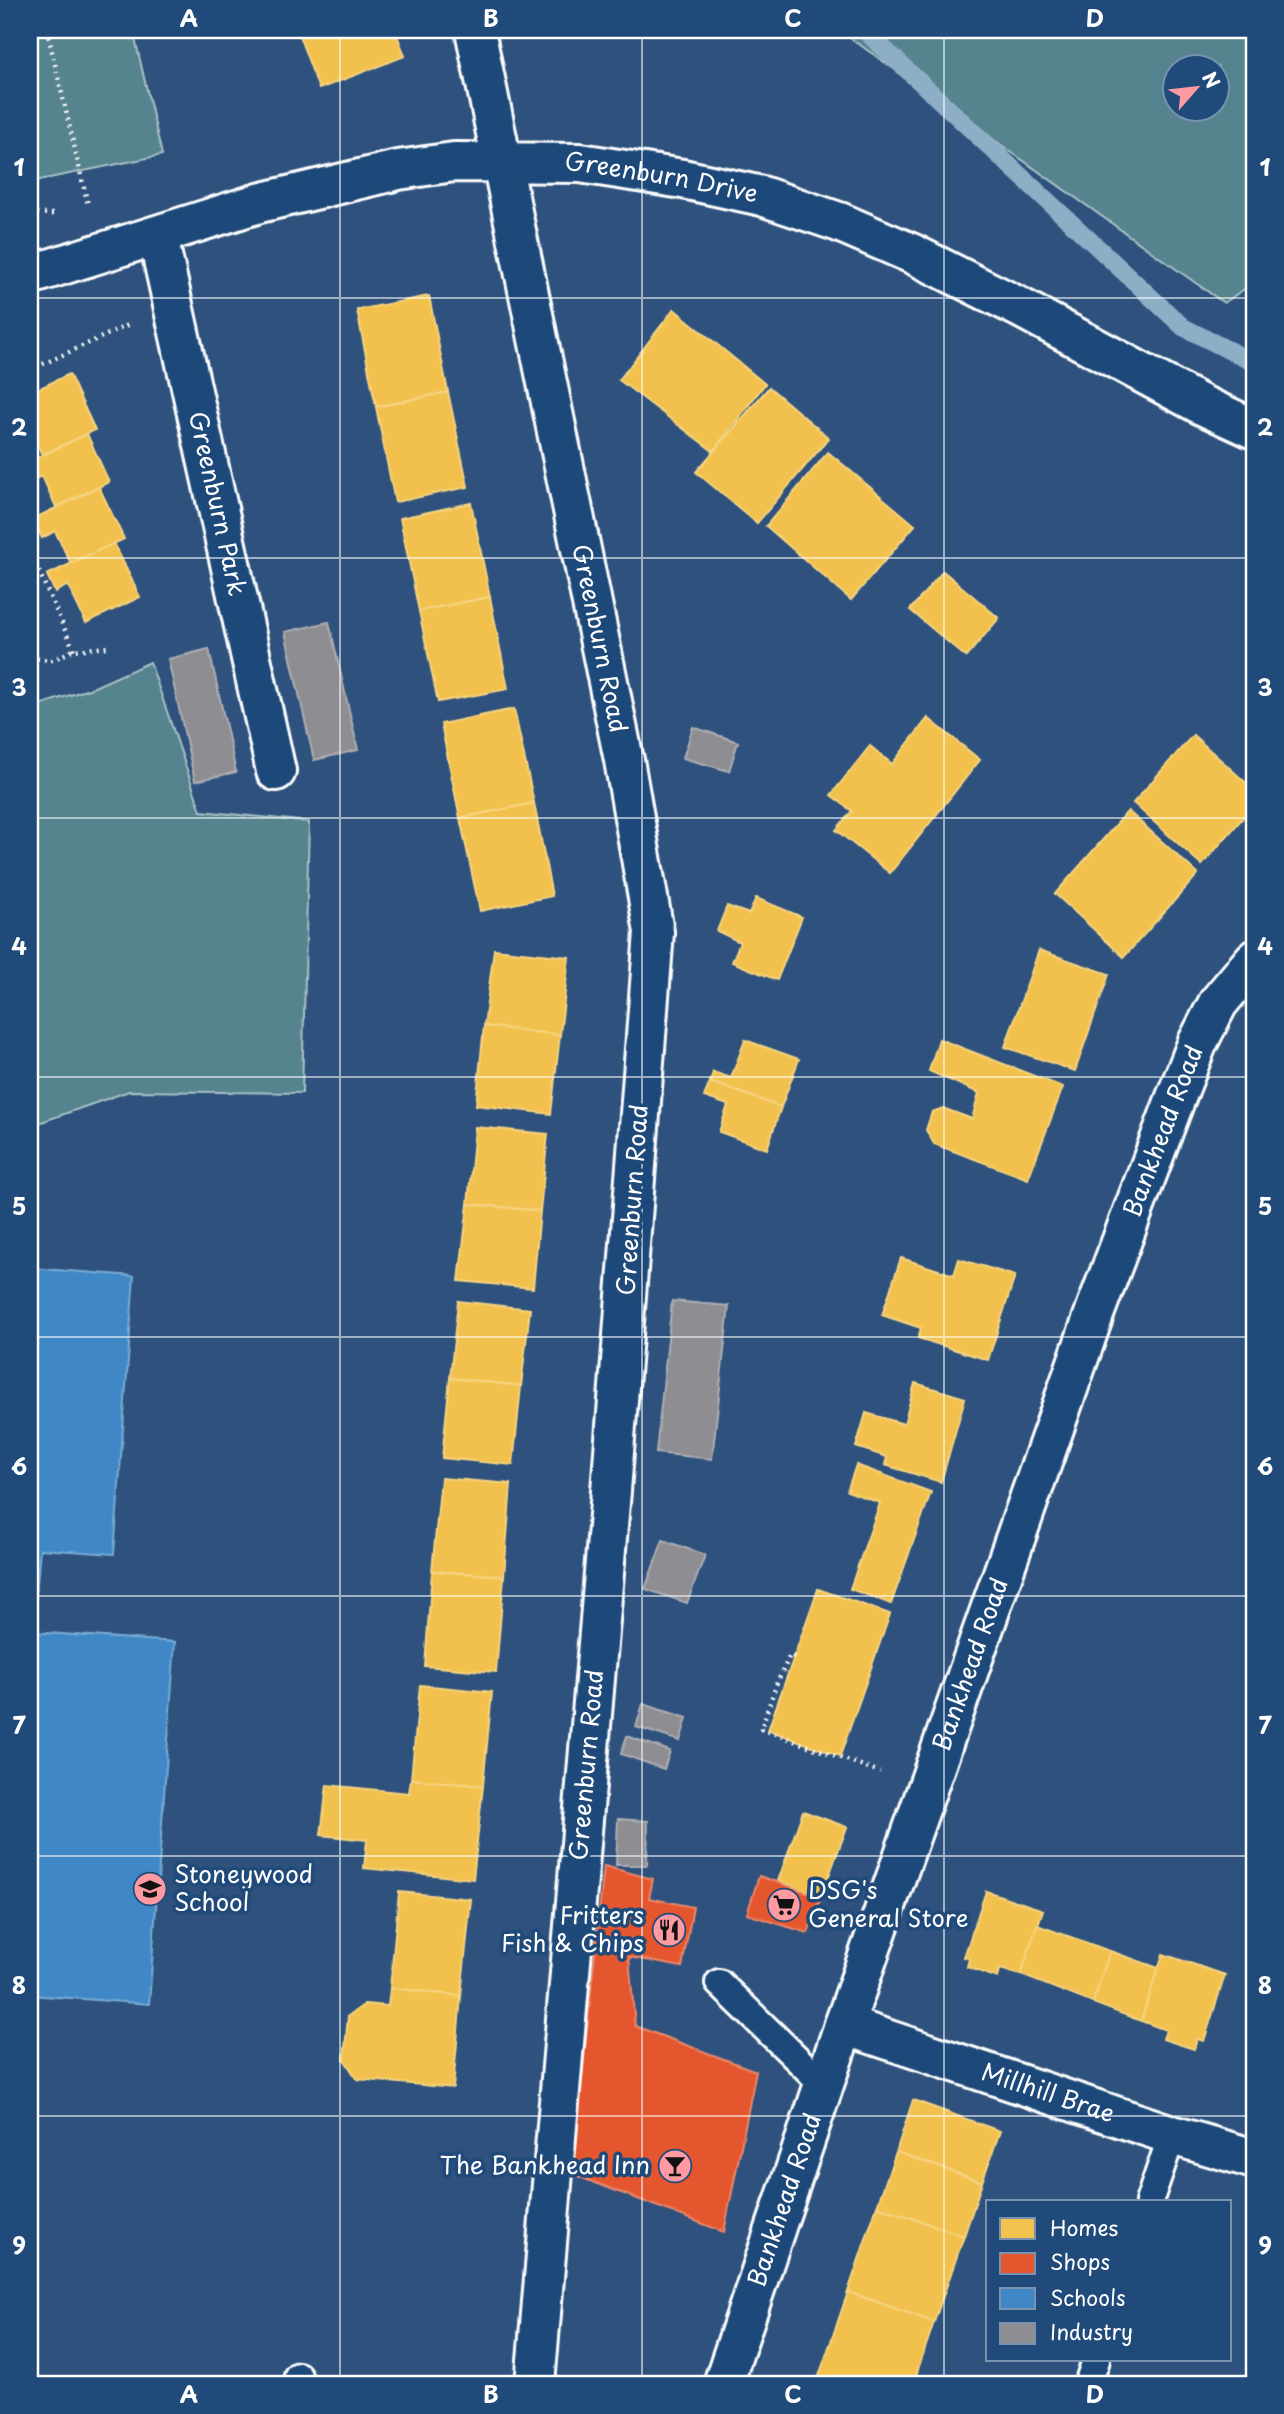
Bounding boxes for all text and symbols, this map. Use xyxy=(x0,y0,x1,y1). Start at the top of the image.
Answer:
text: A xyxy=(180,0,198,35)
text: B xyxy=(483,0,499,35)
text: C xyxy=(784,0,802,35)
text: D xyxy=(1086,0,1104,35)
north arrow xyxy=(1162,52,1232,122)
text: N xyxy=(1196,66,1228,93)
street label: Greenburn Drive xyxy=(565,143,762,211)
text: 1 xyxy=(14,149,25,184)
text: 1 xyxy=(1260,149,1271,184)
street label: Greenburn Park xyxy=(181,408,257,599)
text: 2 xyxy=(11,409,27,444)
text: 2 xyxy=(1257,409,1273,444)
street label: Greenburn Road xyxy=(564,541,638,735)
text: 3 xyxy=(11,669,27,704)
text: 3 xyxy=(1257,669,1273,704)
text: 4 xyxy=(11,928,27,963)
text: 4 xyxy=(1257,928,1273,963)
street label: Bankhead Road xyxy=(1112,1039,1211,1222)
street label: Greenburn Road xyxy=(606,1103,656,1297)
text: 5 xyxy=(12,1188,26,1223)
text: 5 xyxy=(1258,1188,1272,1223)
text: 6 xyxy=(11,1448,27,1483)
text: 6 xyxy=(1257,1448,1273,1483)
street label: Bankhead Road xyxy=(922,1572,1016,1755)
street label: Greenburn Road xyxy=(559,1668,611,1862)
text: 7 xyxy=(12,1707,26,1742)
text: 7 xyxy=(1258,1707,1272,1742)
place label: Stoneywood School xyxy=(174,1855,313,1919)
school or university icon: Stoneywood School xyxy=(131,1870,169,1908)
place label: DSG's General Store xyxy=(808,1871,968,1935)
supermarket icon: DSG's General Store xyxy=(765,1886,803,1924)
place label: Fritters Fish & Chips xyxy=(501,1896,644,1960)
restaurant icon: Fritters Fish & Chips xyxy=(650,1911,688,1949)
text: 8 xyxy=(12,1967,26,2002)
text: 8 xyxy=(1258,1967,1272,2002)
street label: Millhill Brae xyxy=(977,2052,1120,2131)
street label: Bankhead Road xyxy=(737,2108,829,2291)
place label: The Bankhead Inn xyxy=(440,2146,650,2182)
bar icon: The Bankhead Inn xyxy=(656,2147,694,2185)
legend xyxy=(986,2200,1232,2362)
text: Homes xyxy=(1050,2211,1118,2243)
text: 9 xyxy=(12,2227,26,2262)
text: 9 xyxy=(1258,2227,1272,2262)
text: Shops xyxy=(1050,2245,1110,2277)
text: Schools xyxy=(1050,2281,1126,2313)
text: Industry xyxy=(1050,2315,1133,2347)
text: A xyxy=(180,2376,198,2411)
text: B xyxy=(483,2376,499,2411)
text: C xyxy=(784,2376,802,2411)
text: D xyxy=(1086,2376,1104,2411)

